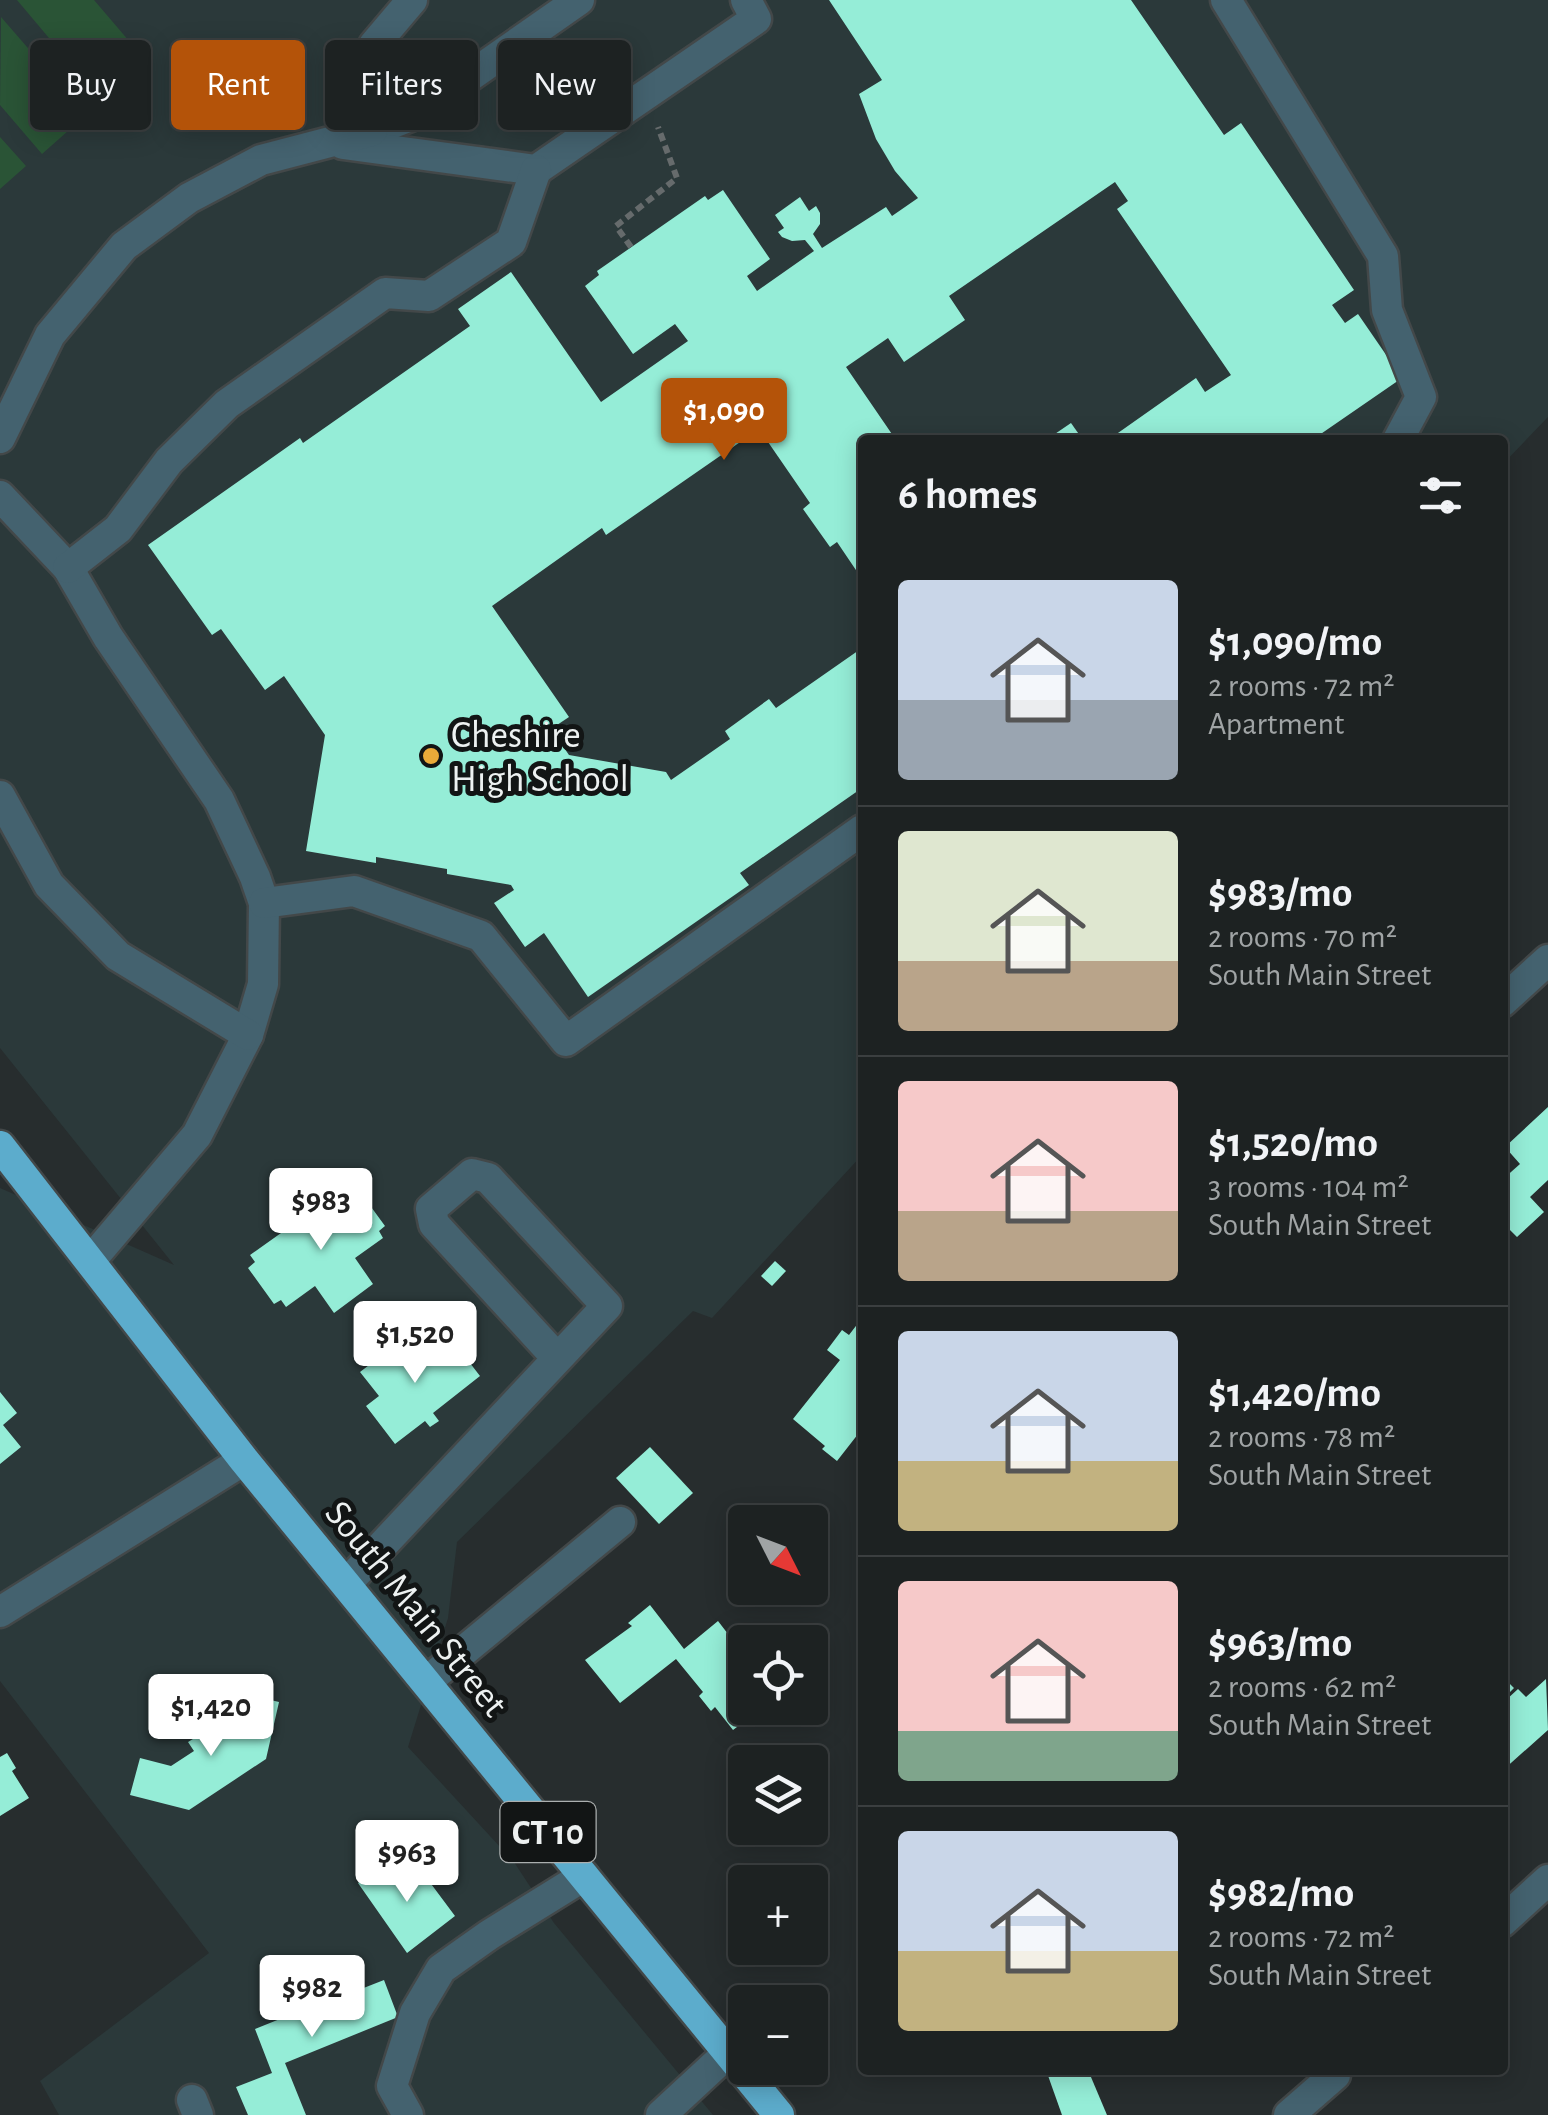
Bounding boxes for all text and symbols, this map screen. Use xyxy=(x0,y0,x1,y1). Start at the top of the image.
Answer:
chip: Buy xyxy=(30,40,151,130)
chip: Rent xyxy=(171,40,305,130)
chip: Filters xyxy=(325,40,478,130)
chip: New xyxy=(498,40,631,130)
pin: $1,090 xyxy=(643,378,805,463)
text: $1,090 xyxy=(683,394,765,426)
icon: filters xyxy=(1413,468,1468,523)
text: 6 homes xyxy=(898,474,1037,516)
icon: home xyxy=(978,620,1098,740)
text: $1,090/mo xyxy=(1208,621,1382,663)
text: 2 rooms · 72 m² xyxy=(1208,670,1395,702)
text: Apartment xyxy=(1208,708,1344,740)
place label: Cheshire High School xyxy=(451,717,629,799)
marker: Cheshire High School xyxy=(420,745,442,767)
icon: home xyxy=(978,871,1098,991)
text: $983/mo xyxy=(1208,872,1353,914)
text: 2 rooms · 70 m² xyxy=(1208,921,1397,953)
text: South Main Street xyxy=(1208,959,1431,991)
icon: home xyxy=(978,1121,1098,1241)
text: $1,520/mo xyxy=(1208,1122,1378,1164)
pin: $983 xyxy=(262,1168,380,1253)
text: 3 rooms · 104 m² xyxy=(1208,1171,1409,1203)
text: $983 xyxy=(291,1184,351,1216)
text: South Main Street xyxy=(1208,1209,1431,1241)
pin: $1,520 xyxy=(334,1301,496,1386)
text: $1,520 xyxy=(376,1317,454,1349)
icon: home xyxy=(978,1371,1098,1491)
text: $1,420/mo xyxy=(1208,1372,1381,1414)
text: 2 rooms · 78 m² xyxy=(1208,1421,1395,1453)
text: South Main Street xyxy=(1208,1459,1431,1491)
street label: South Main Street xyxy=(317,1494,514,1724)
north arrow xyxy=(728,1505,828,1605)
map controls xyxy=(728,1505,828,2085)
icon: home xyxy=(978,1621,1098,1741)
text: $963/mo xyxy=(1208,1622,1352,1664)
button: locate xyxy=(728,1625,828,1725)
text: 2 rooms · 62 m² xyxy=(1208,1671,1396,1703)
pin: $1,420 xyxy=(130,1674,292,1759)
text: $1,420 xyxy=(170,1690,252,1722)
text: South Main Street xyxy=(1208,1709,1431,1741)
button: layers xyxy=(728,1745,828,1845)
road number: CT 10 xyxy=(500,1802,596,1862)
pin: $963 xyxy=(348,1820,466,1905)
text: $963 xyxy=(377,1836,437,1868)
button: + xyxy=(728,1865,828,1965)
icon: home xyxy=(978,1871,1098,1991)
text: $982/mo xyxy=(1208,1872,1354,1914)
text: 2 rooms · 72 m² xyxy=(1208,1921,1395,1953)
pin: $982 xyxy=(253,1955,371,2040)
text: South Main Street xyxy=(1208,1959,1431,1991)
text: $982 xyxy=(282,1971,342,2003)
button: − xyxy=(728,1985,828,2085)

